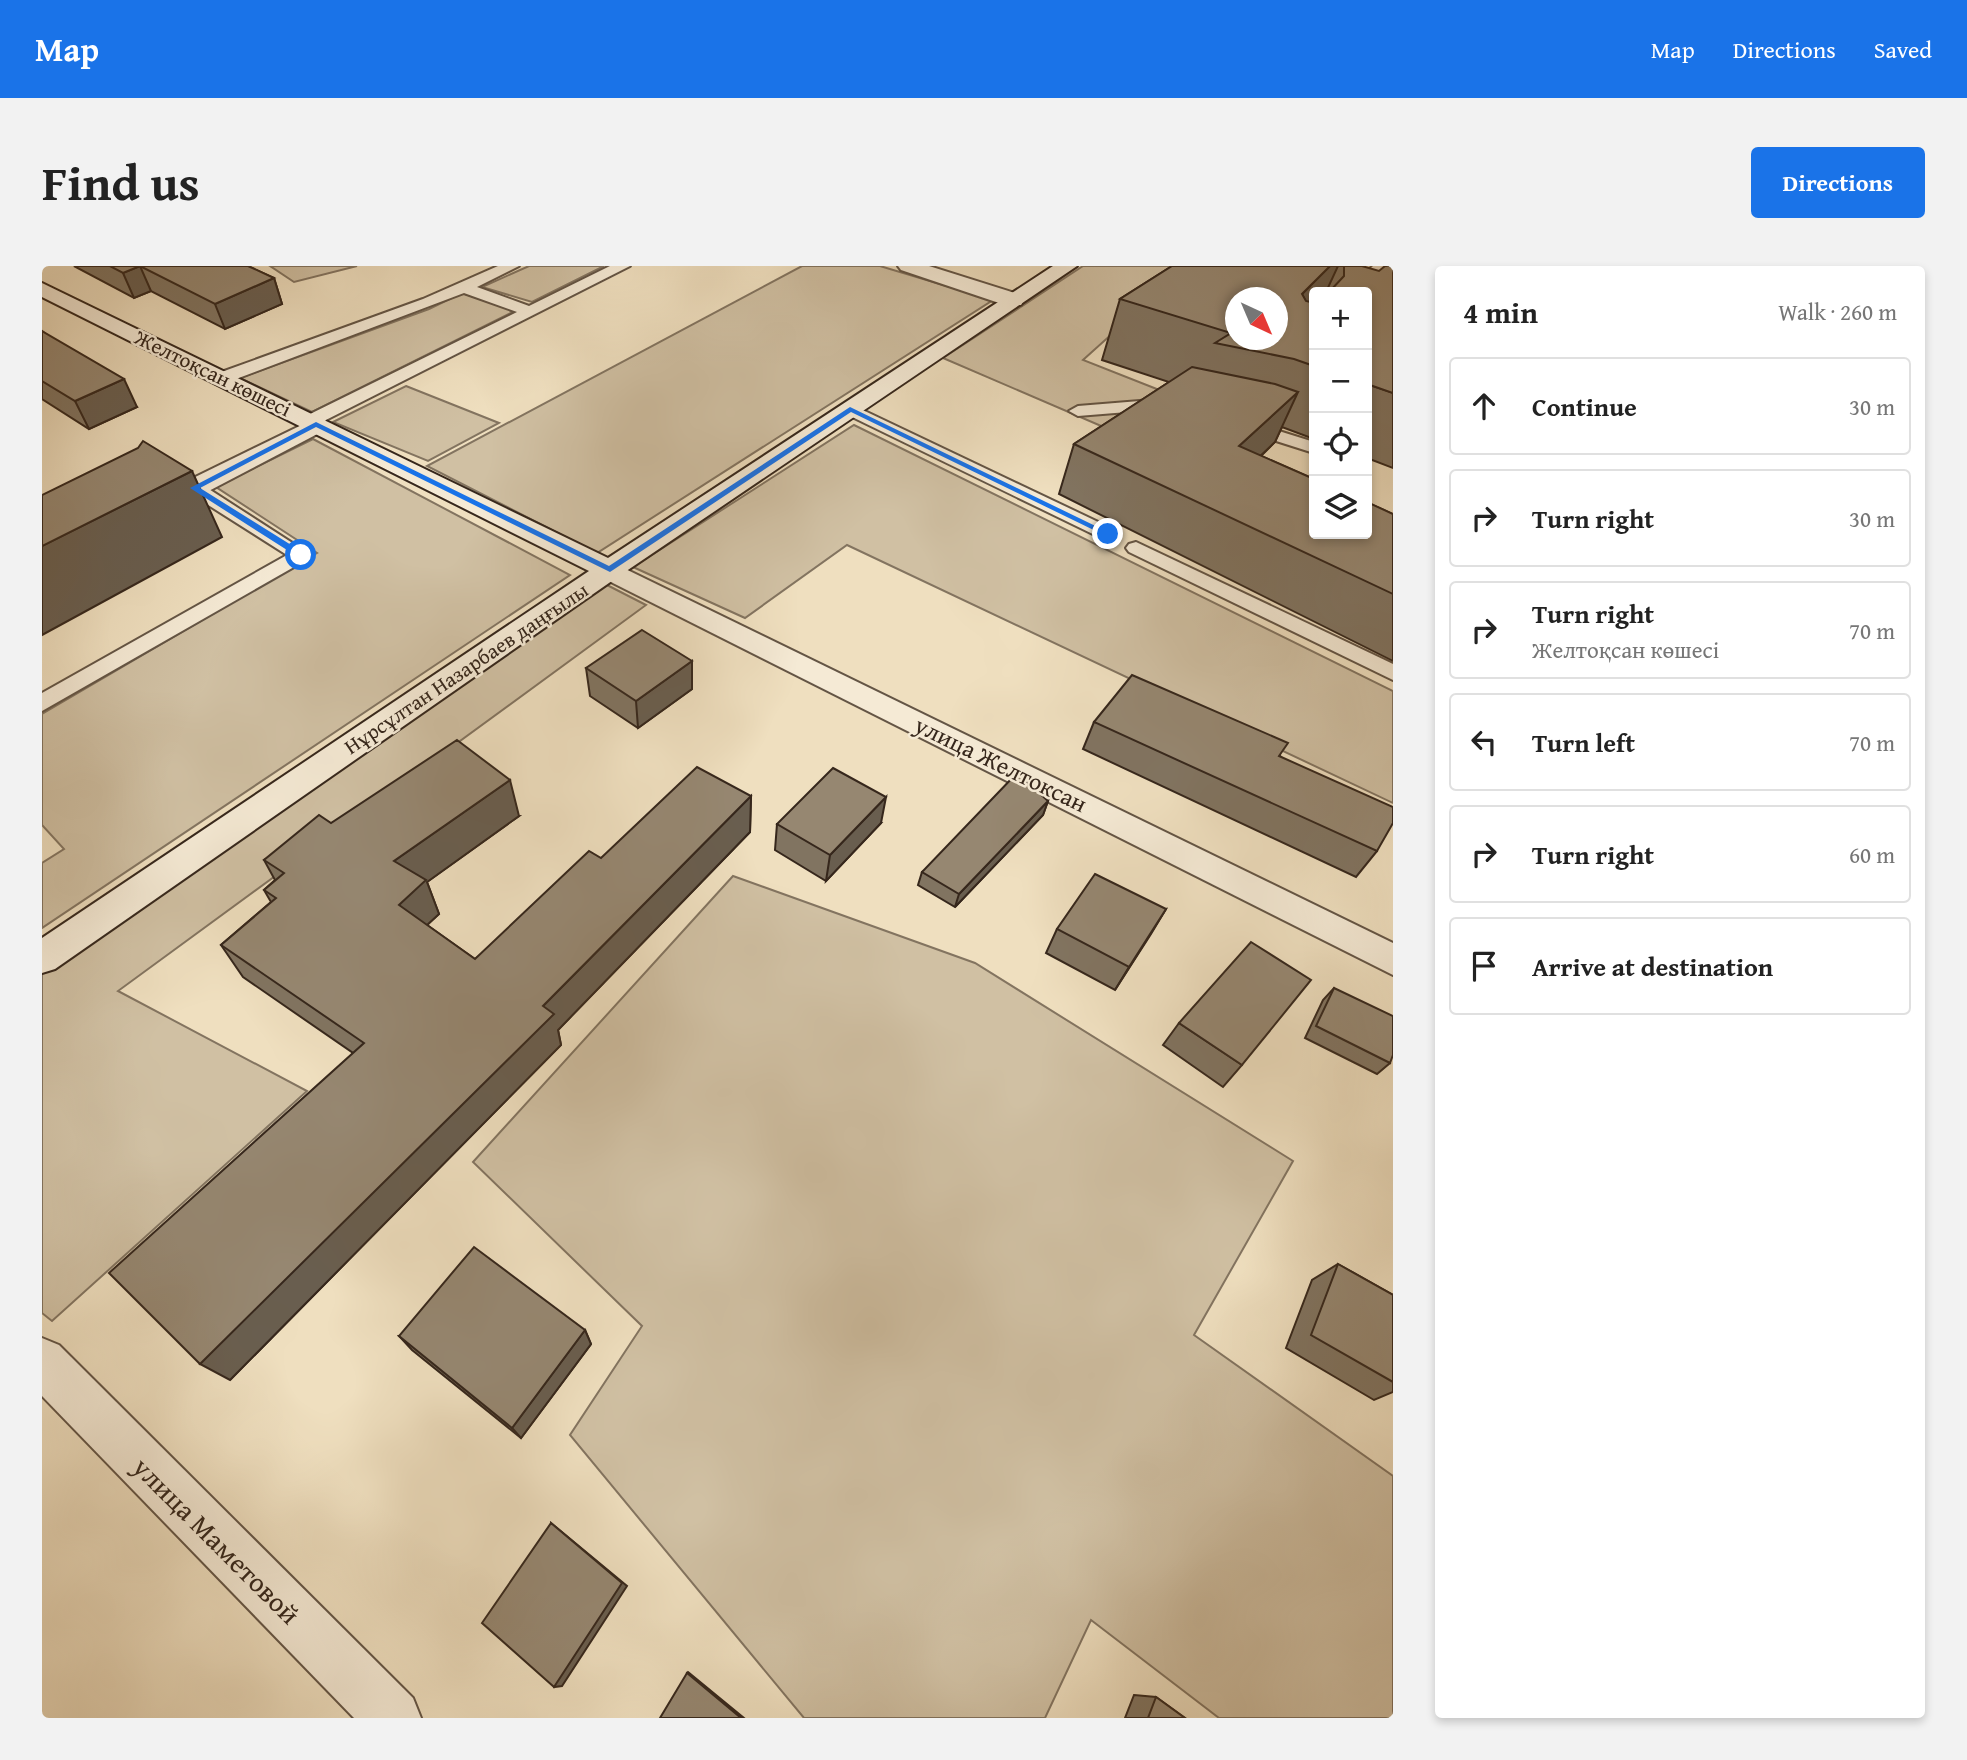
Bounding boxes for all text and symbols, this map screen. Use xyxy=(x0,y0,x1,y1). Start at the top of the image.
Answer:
text: Map xyxy=(35,25,99,73)
text: Map xyxy=(1651,32,1695,67)
text: Directions xyxy=(1733,32,1836,67)
text: Saved xyxy=(1874,32,1932,67)
text: Find us xyxy=(42,146,200,218)
button: Directions xyxy=(1751,147,1925,218)
north arrow xyxy=(1225,287,1288,350)
map controls xyxy=(1309,287,1372,539)
button: + xyxy=(1309,287,1372,350)
text: 4 min xyxy=(1463,290,1538,334)
text: Walk · 260 m xyxy=(1778,295,1897,328)
street label: Желтоқсан көшесі xyxy=(129,321,297,424)
button: − xyxy=(1309,350,1372,413)
icon: ahead xyxy=(1465,387,1503,425)
text: Continue xyxy=(1532,387,1637,426)
text: 30 m xyxy=(1849,390,1895,423)
button: locate xyxy=(1309,413,1372,476)
button: layers xyxy=(1309,476,1372,539)
icon: right xyxy=(1465,499,1503,537)
text: Turn right xyxy=(1532,499,1654,538)
text: 30 m xyxy=(1849,502,1895,535)
route end xyxy=(1092,518,1123,549)
route start xyxy=(285,539,316,570)
street label: Нұрсұлтан Назарбаев даңғылы xyxy=(338,574,595,762)
text: Turn right xyxy=(1532,594,1654,633)
icon: right xyxy=(1465,611,1503,649)
text: 70 m xyxy=(1849,614,1895,647)
text: Желтоқсан көшесі xyxy=(1532,633,1719,666)
street label: улица Желтоксан xyxy=(908,707,1093,821)
icon: left xyxy=(1465,723,1503,761)
text: Turn left xyxy=(1532,723,1635,762)
text: 70 m xyxy=(1849,726,1895,759)
icon: right xyxy=(1465,835,1503,873)
text: Turn right xyxy=(1532,835,1654,874)
text: 60 m xyxy=(1849,838,1895,871)
icon: arrive xyxy=(1465,947,1503,985)
text: Arrive at destination xyxy=(1532,947,1773,986)
street label: улица Маметовой xyxy=(123,1446,310,1633)

